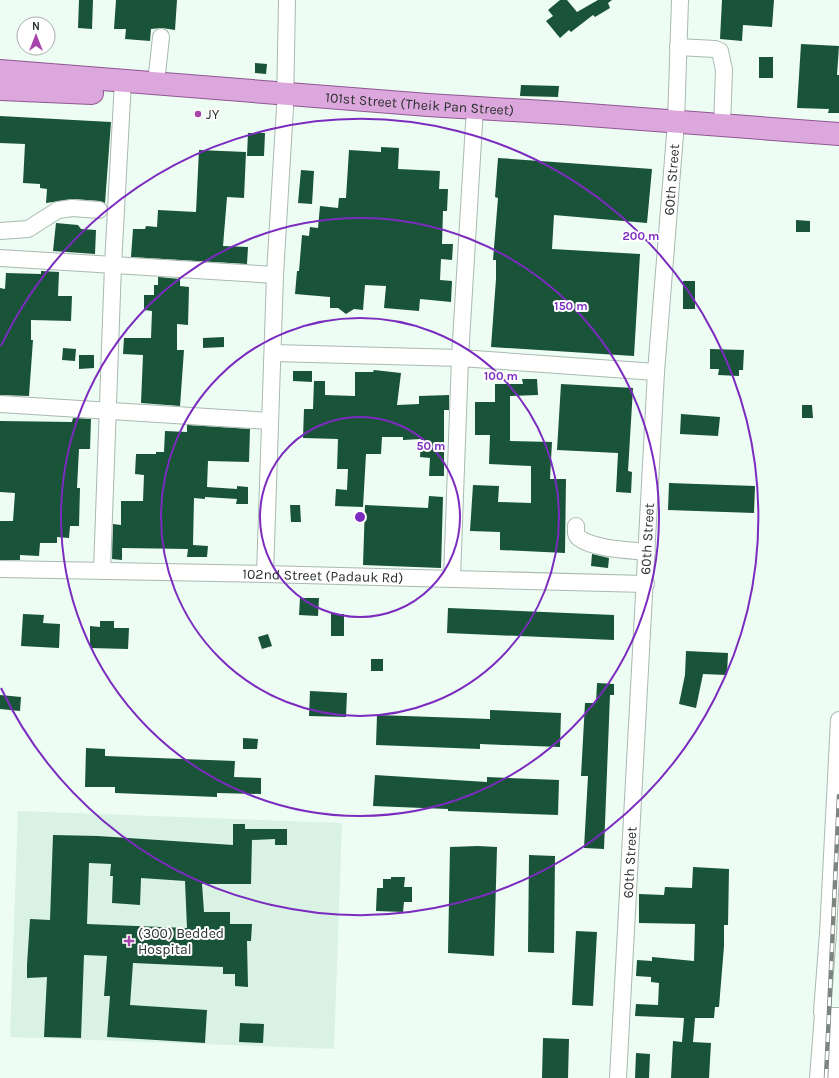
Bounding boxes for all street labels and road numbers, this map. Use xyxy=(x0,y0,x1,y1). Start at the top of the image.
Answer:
street label: 101st Street (Theik Pan Street) xyxy=(325,88,515,119)
street label: 60th Street xyxy=(660,143,683,216)
street label: 60th Street xyxy=(637,502,657,575)
street label: 102nd Street (Padauk Rd) xyxy=(242,565,404,586)
street label: 60th Street xyxy=(619,826,640,899)

